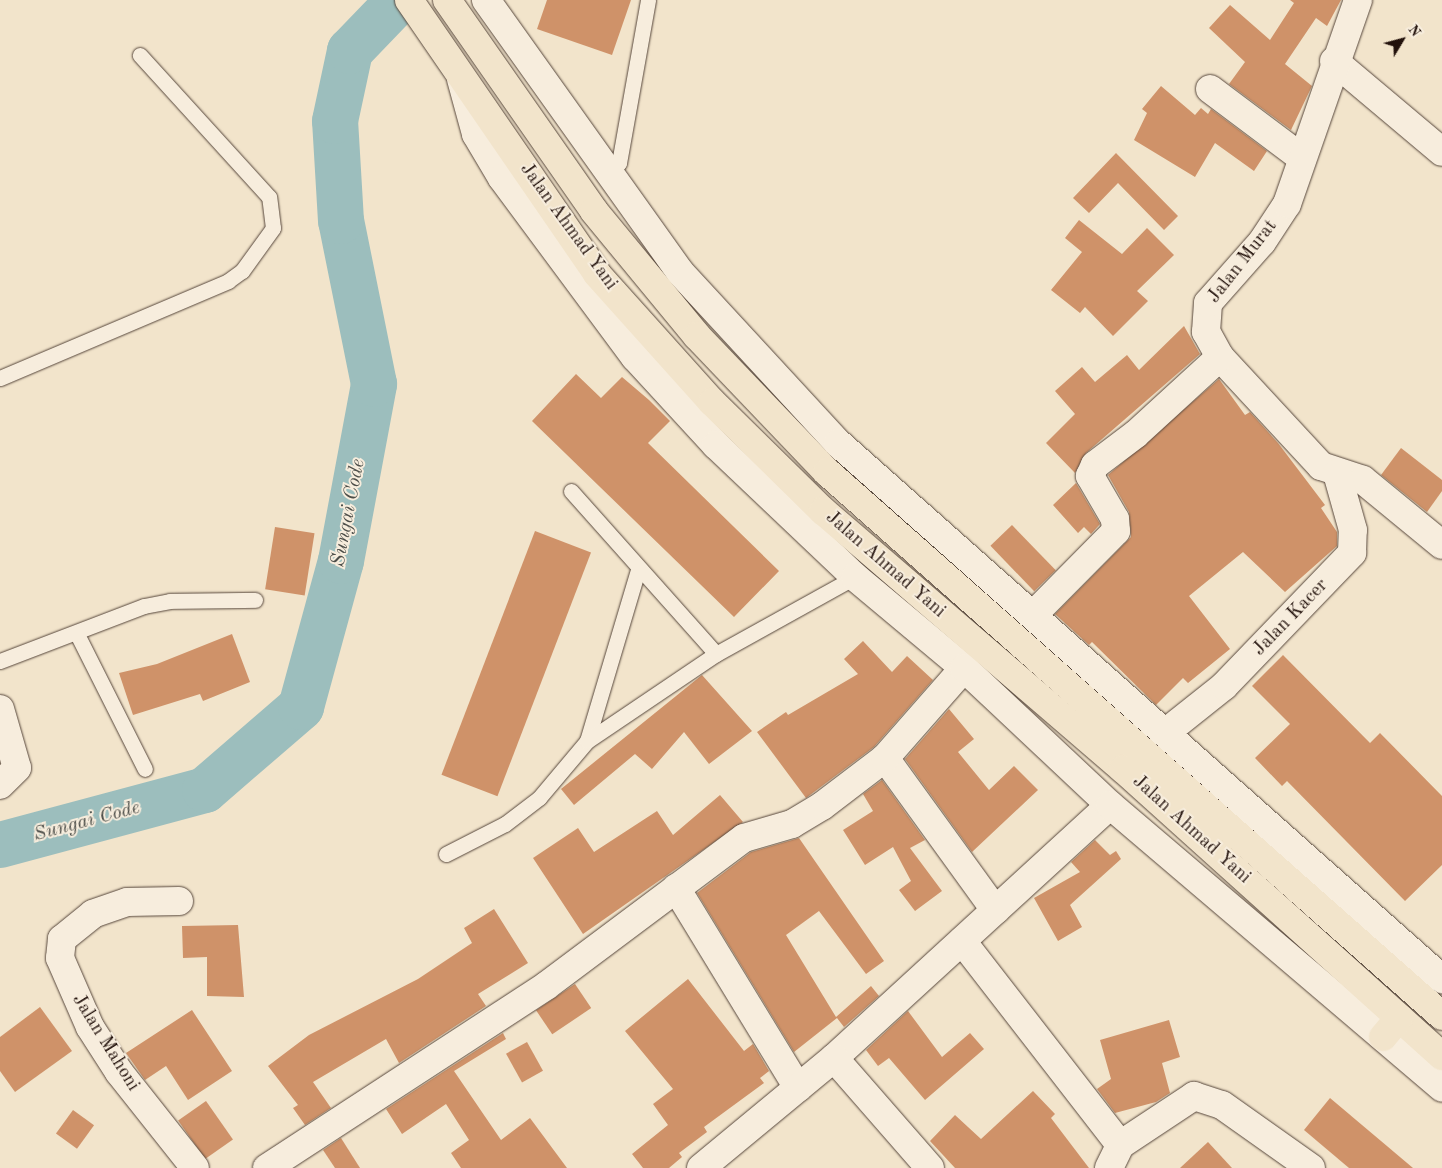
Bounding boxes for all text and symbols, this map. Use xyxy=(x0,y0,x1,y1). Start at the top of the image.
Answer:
north arrow xyxy=(1377,15,1427,65)
text: N xyxy=(1405,22,1423,39)
street label: Jalan Ahmad Yani xyxy=(514,159,622,295)
street label: Jalan Murat xyxy=(1203,216,1283,308)
water label: Sungai Code xyxy=(327,457,371,569)
street label: Jalan Ahmad Yani xyxy=(820,507,950,623)
street label: Jalan Kacer xyxy=(1249,575,1333,661)
street label: Jalan Ahmad Yani xyxy=(1127,771,1255,889)
water label: Sungai Code xyxy=(31,796,143,848)
street label: Jalan Mahoni xyxy=(66,990,144,1096)

